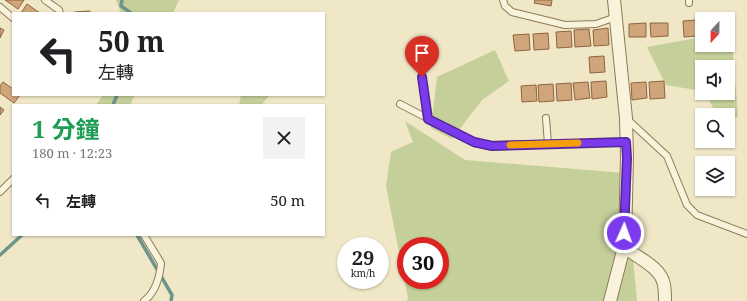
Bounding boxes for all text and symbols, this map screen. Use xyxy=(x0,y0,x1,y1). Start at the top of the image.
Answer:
north arrow xyxy=(695,12,735,52)
map controls xyxy=(695,12,735,196)
text: 50 m xyxy=(98,22,165,60)
icon: left xyxy=(32,28,84,80)
pin xyxy=(405,36,439,77)
icon: arrive xyxy=(411,42,433,64)
text: 左轉 xyxy=(98,60,134,84)
button: sound xyxy=(695,60,735,100)
button: search xyxy=(695,108,735,148)
text: 1 分鐘 xyxy=(32,112,100,145)
button: close xyxy=(263,117,305,159)
text: 180 m · 12:23 xyxy=(32,144,112,162)
button: layers xyxy=(695,156,735,196)
icon: left xyxy=(32,189,54,211)
text: 50 m xyxy=(270,190,305,210)
text: 左轉 xyxy=(66,191,96,211)
position arrow xyxy=(603,212,645,254)
speed limit sign: 30 xyxy=(397,237,449,289)
text: 29 xyxy=(352,244,374,271)
text: km/h xyxy=(351,266,375,280)

